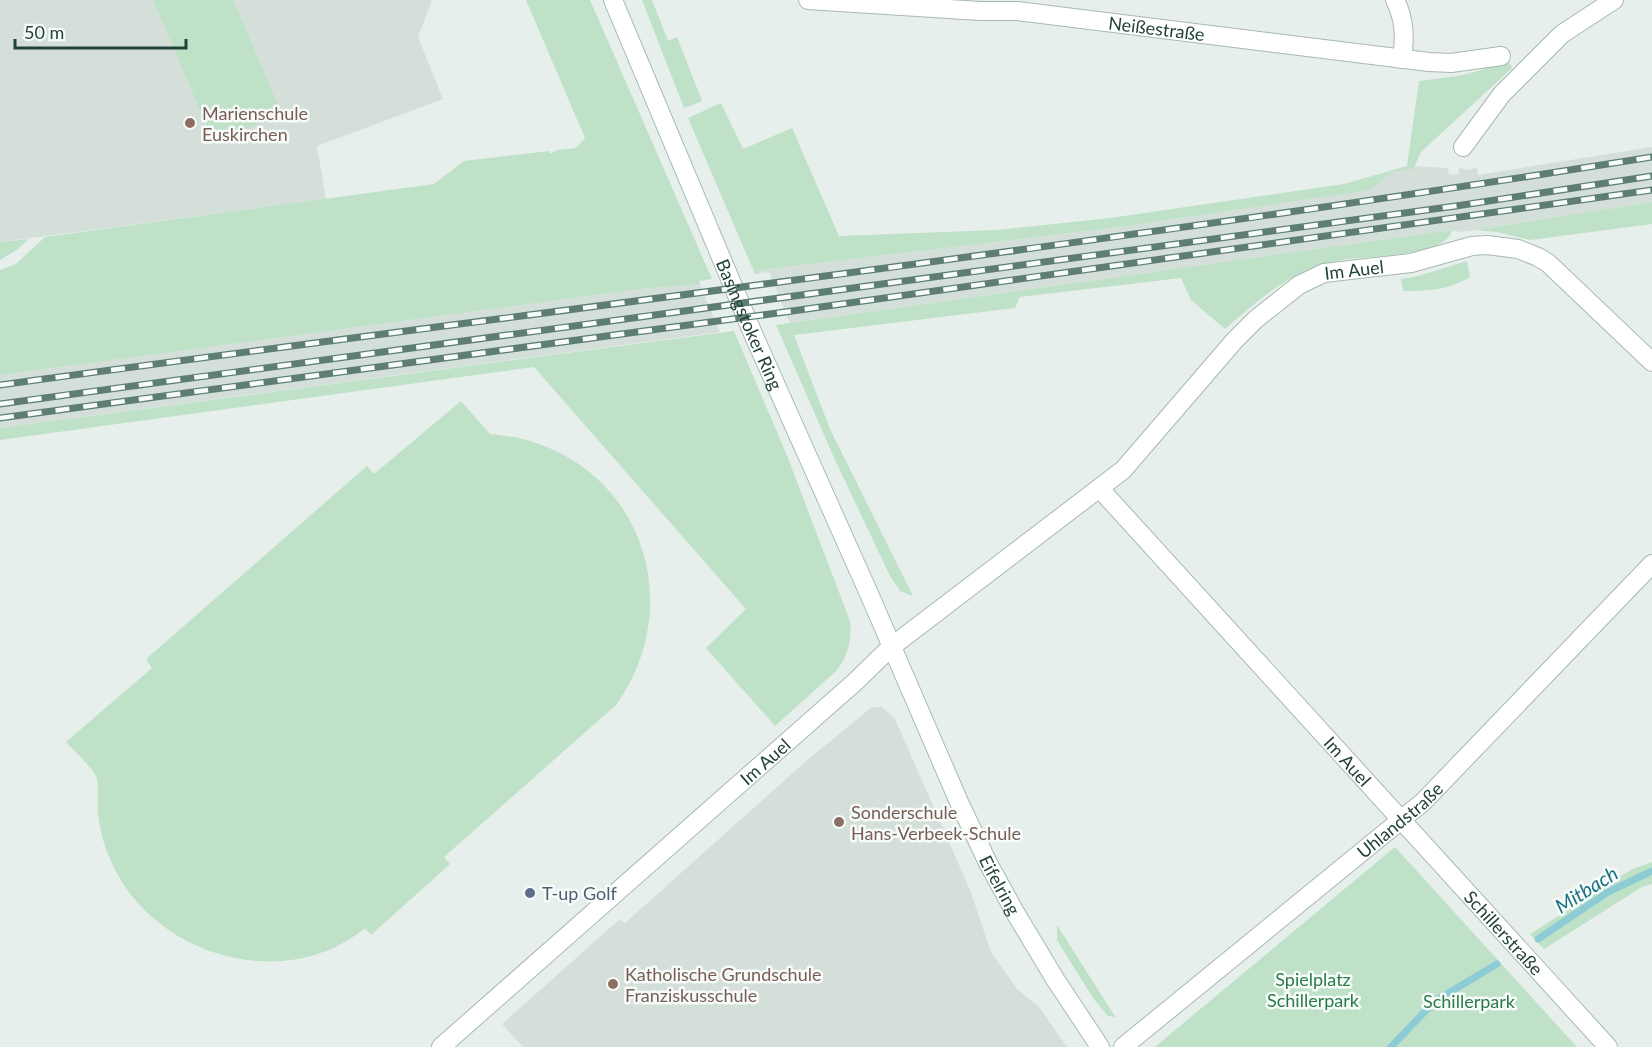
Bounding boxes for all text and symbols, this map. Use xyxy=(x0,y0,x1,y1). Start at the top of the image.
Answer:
street label: Neißestraße xyxy=(1107,11,1206,45)
scale bar xyxy=(15,12,186,50)
text: 50 m xyxy=(24,21,64,43)
place label: Marienschule Euskirchen xyxy=(202,102,308,145)
marker: Marienschule Euskirchen xyxy=(183,116,197,130)
street label: Im Auel xyxy=(1323,255,1385,284)
street label: Basingstoker Ring xyxy=(712,256,788,393)
street label: Im Auel xyxy=(1320,732,1376,791)
street label: Im Auel xyxy=(735,733,795,789)
street label: Uhlandstraße xyxy=(1352,777,1447,863)
place label: Sonderschule Hans-Verbeek-Schule xyxy=(851,801,1021,844)
marker: Sonderschule Hans-Verbeek-Schule xyxy=(832,815,846,829)
street label: Eifelring xyxy=(975,852,1025,919)
water label: Mitbach xyxy=(1550,860,1622,918)
place label: T-up Golf xyxy=(542,882,617,904)
marker: T-up Golf xyxy=(523,886,537,900)
street label: Schillerstraße xyxy=(1460,886,1548,980)
place label: Katholische Grundschule Franziskusschule xyxy=(625,963,821,1006)
park label: Spielplatz Schillerpark xyxy=(1267,968,1360,1011)
marker: Katholische Grundschule Franziskusschule xyxy=(606,977,620,991)
park label: Schillerpark xyxy=(1423,990,1516,1012)

